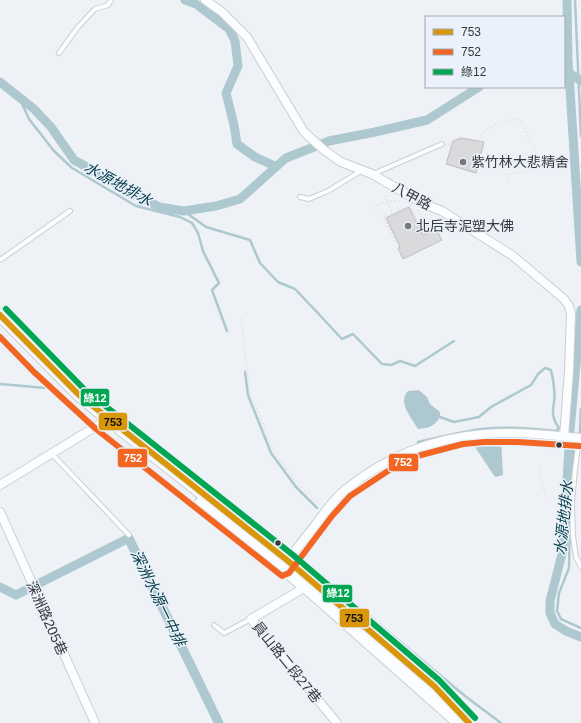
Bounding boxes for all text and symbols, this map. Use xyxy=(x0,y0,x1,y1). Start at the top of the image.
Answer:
legend xyxy=(425,16,565,88)
text: 753 xyxy=(461,25,481,39)
text: 752 xyxy=(461,45,481,59)
text: 綠12 xyxy=(461,65,487,79)
place label: 紫竹林大悲精舍 xyxy=(471,154,569,170)
marker: 紫竹林大悲精舍 xyxy=(458,157,468,167)
water label: 水源地排水 xyxy=(81,158,156,210)
street label: 八甲路 xyxy=(390,179,434,213)
place label: 北后寺泥塑大佛 xyxy=(416,218,514,234)
marker: 北后寺泥塑大佛 xyxy=(403,221,413,231)
line badge: 綠12 xyxy=(80,388,110,407)
text: 綠12 xyxy=(83,392,107,404)
line badge: 753 xyxy=(98,412,128,431)
text: 753 xyxy=(104,416,122,428)
unlabelled marker xyxy=(554,440,564,450)
line badge: 752 xyxy=(117,448,148,468)
text: 752 xyxy=(124,452,142,464)
line badge: 752 xyxy=(388,453,419,472)
text: 752 xyxy=(394,456,412,468)
water label: 水源地排水 xyxy=(551,479,576,556)
unlabelled marker xyxy=(273,538,283,548)
water label: 深洲水源一中排 xyxy=(128,547,190,650)
street label: 深洲路205巷 xyxy=(24,578,70,658)
line badge: 綠12 xyxy=(322,584,353,603)
text: 綠12 xyxy=(326,587,350,599)
line badge: 753 xyxy=(339,608,370,628)
text: 753 xyxy=(345,612,363,624)
street label: 員山路二段27巷 xyxy=(249,618,325,706)

